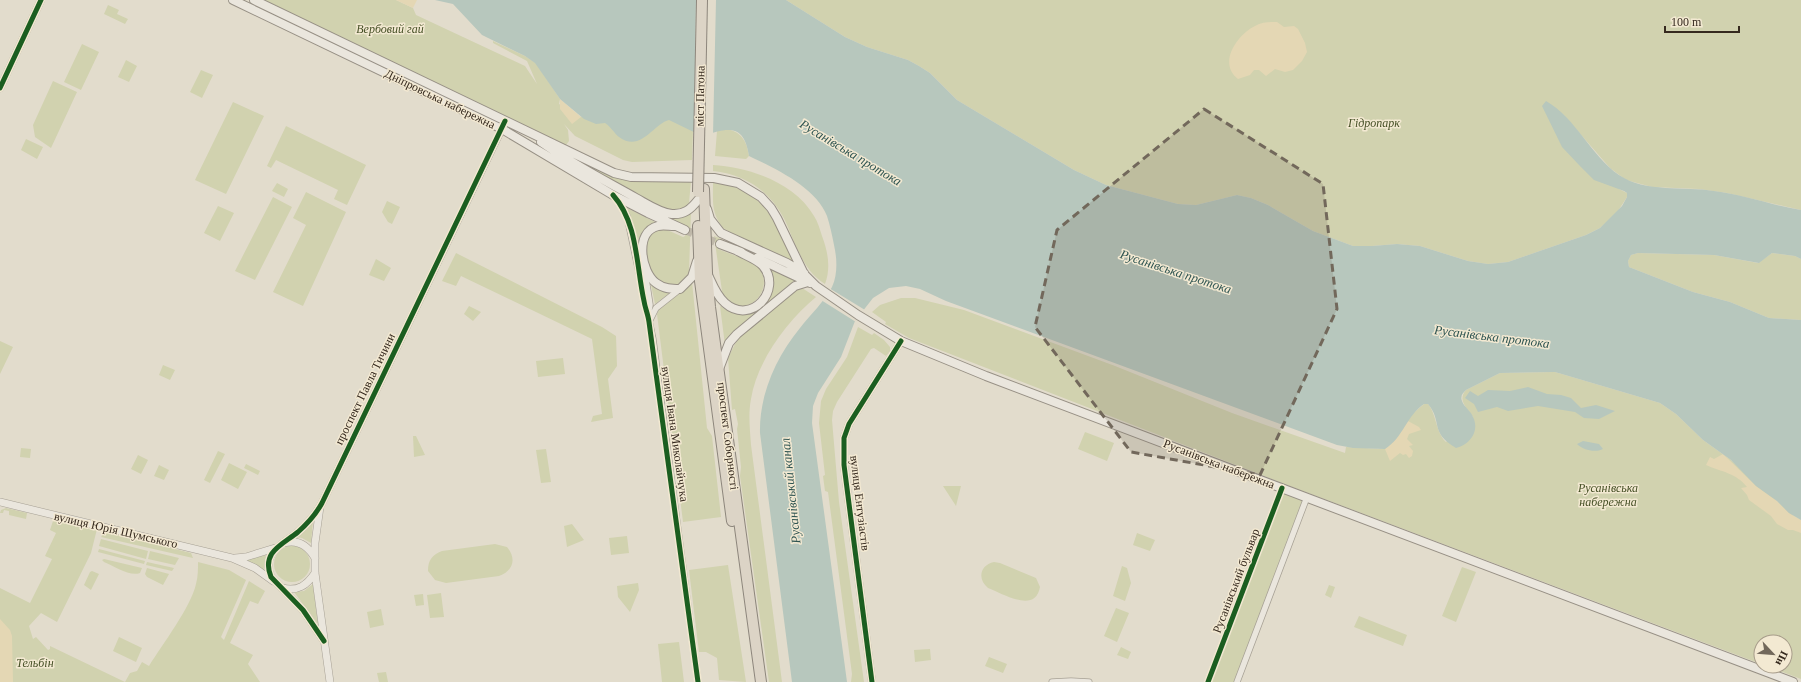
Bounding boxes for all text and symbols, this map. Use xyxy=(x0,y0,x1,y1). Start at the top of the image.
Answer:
scale bar xyxy=(1665,8,1739,34)
text: 100 m xyxy=(1671,15,1702,29)
park label: Вербовий гай xyxy=(356,22,424,36)
street label: міст Патона xyxy=(692,65,708,127)
street label: Дніпровська набережна xyxy=(382,66,498,132)
water label: Русанівська протока xyxy=(796,116,905,189)
park label: Гідропарк xyxy=(1347,116,1400,130)
water label: Русанівська протока xyxy=(1117,246,1234,297)
water label: Русанівська протока xyxy=(1432,322,1551,351)
street label: проспект Павла Тичини xyxy=(332,330,398,447)
street label: вулиця Івана Миколайчука xyxy=(659,365,692,503)
street label: проспект Соборності xyxy=(714,381,742,491)
street label: Русанівська набережна xyxy=(1161,436,1277,492)
water label: Русанівський канал xyxy=(777,437,804,545)
street label: вулиця Ентузіастів xyxy=(847,455,873,552)
park label: Русанівська набережна xyxy=(1577,481,1638,509)
street label: вулиця Юрія Шумського xyxy=(53,509,179,551)
street label: Русанівський бульвар xyxy=(1210,527,1262,635)
north arrow xyxy=(1753,634,1793,674)
text: Пн xyxy=(1773,649,1791,668)
park label: Тельбін xyxy=(16,656,54,670)

